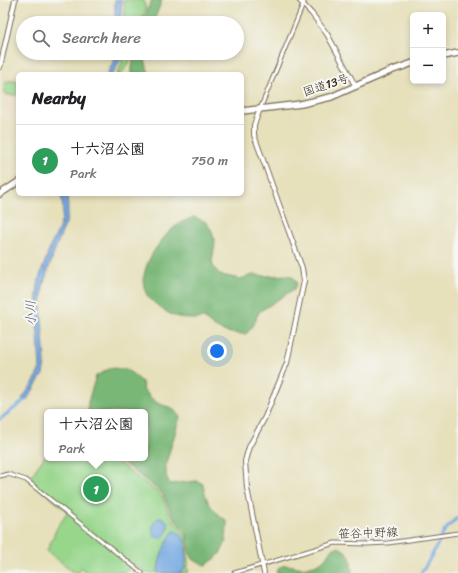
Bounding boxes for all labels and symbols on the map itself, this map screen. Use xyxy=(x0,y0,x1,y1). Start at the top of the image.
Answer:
street label: 国道13号 xyxy=(300,67,352,103)
water label: 小川 xyxy=(19,300,42,326)
your location xyxy=(207,341,227,361)
pin: 1 xyxy=(83,474,109,504)
street label: 笹谷中野線 xyxy=(338,521,398,545)

